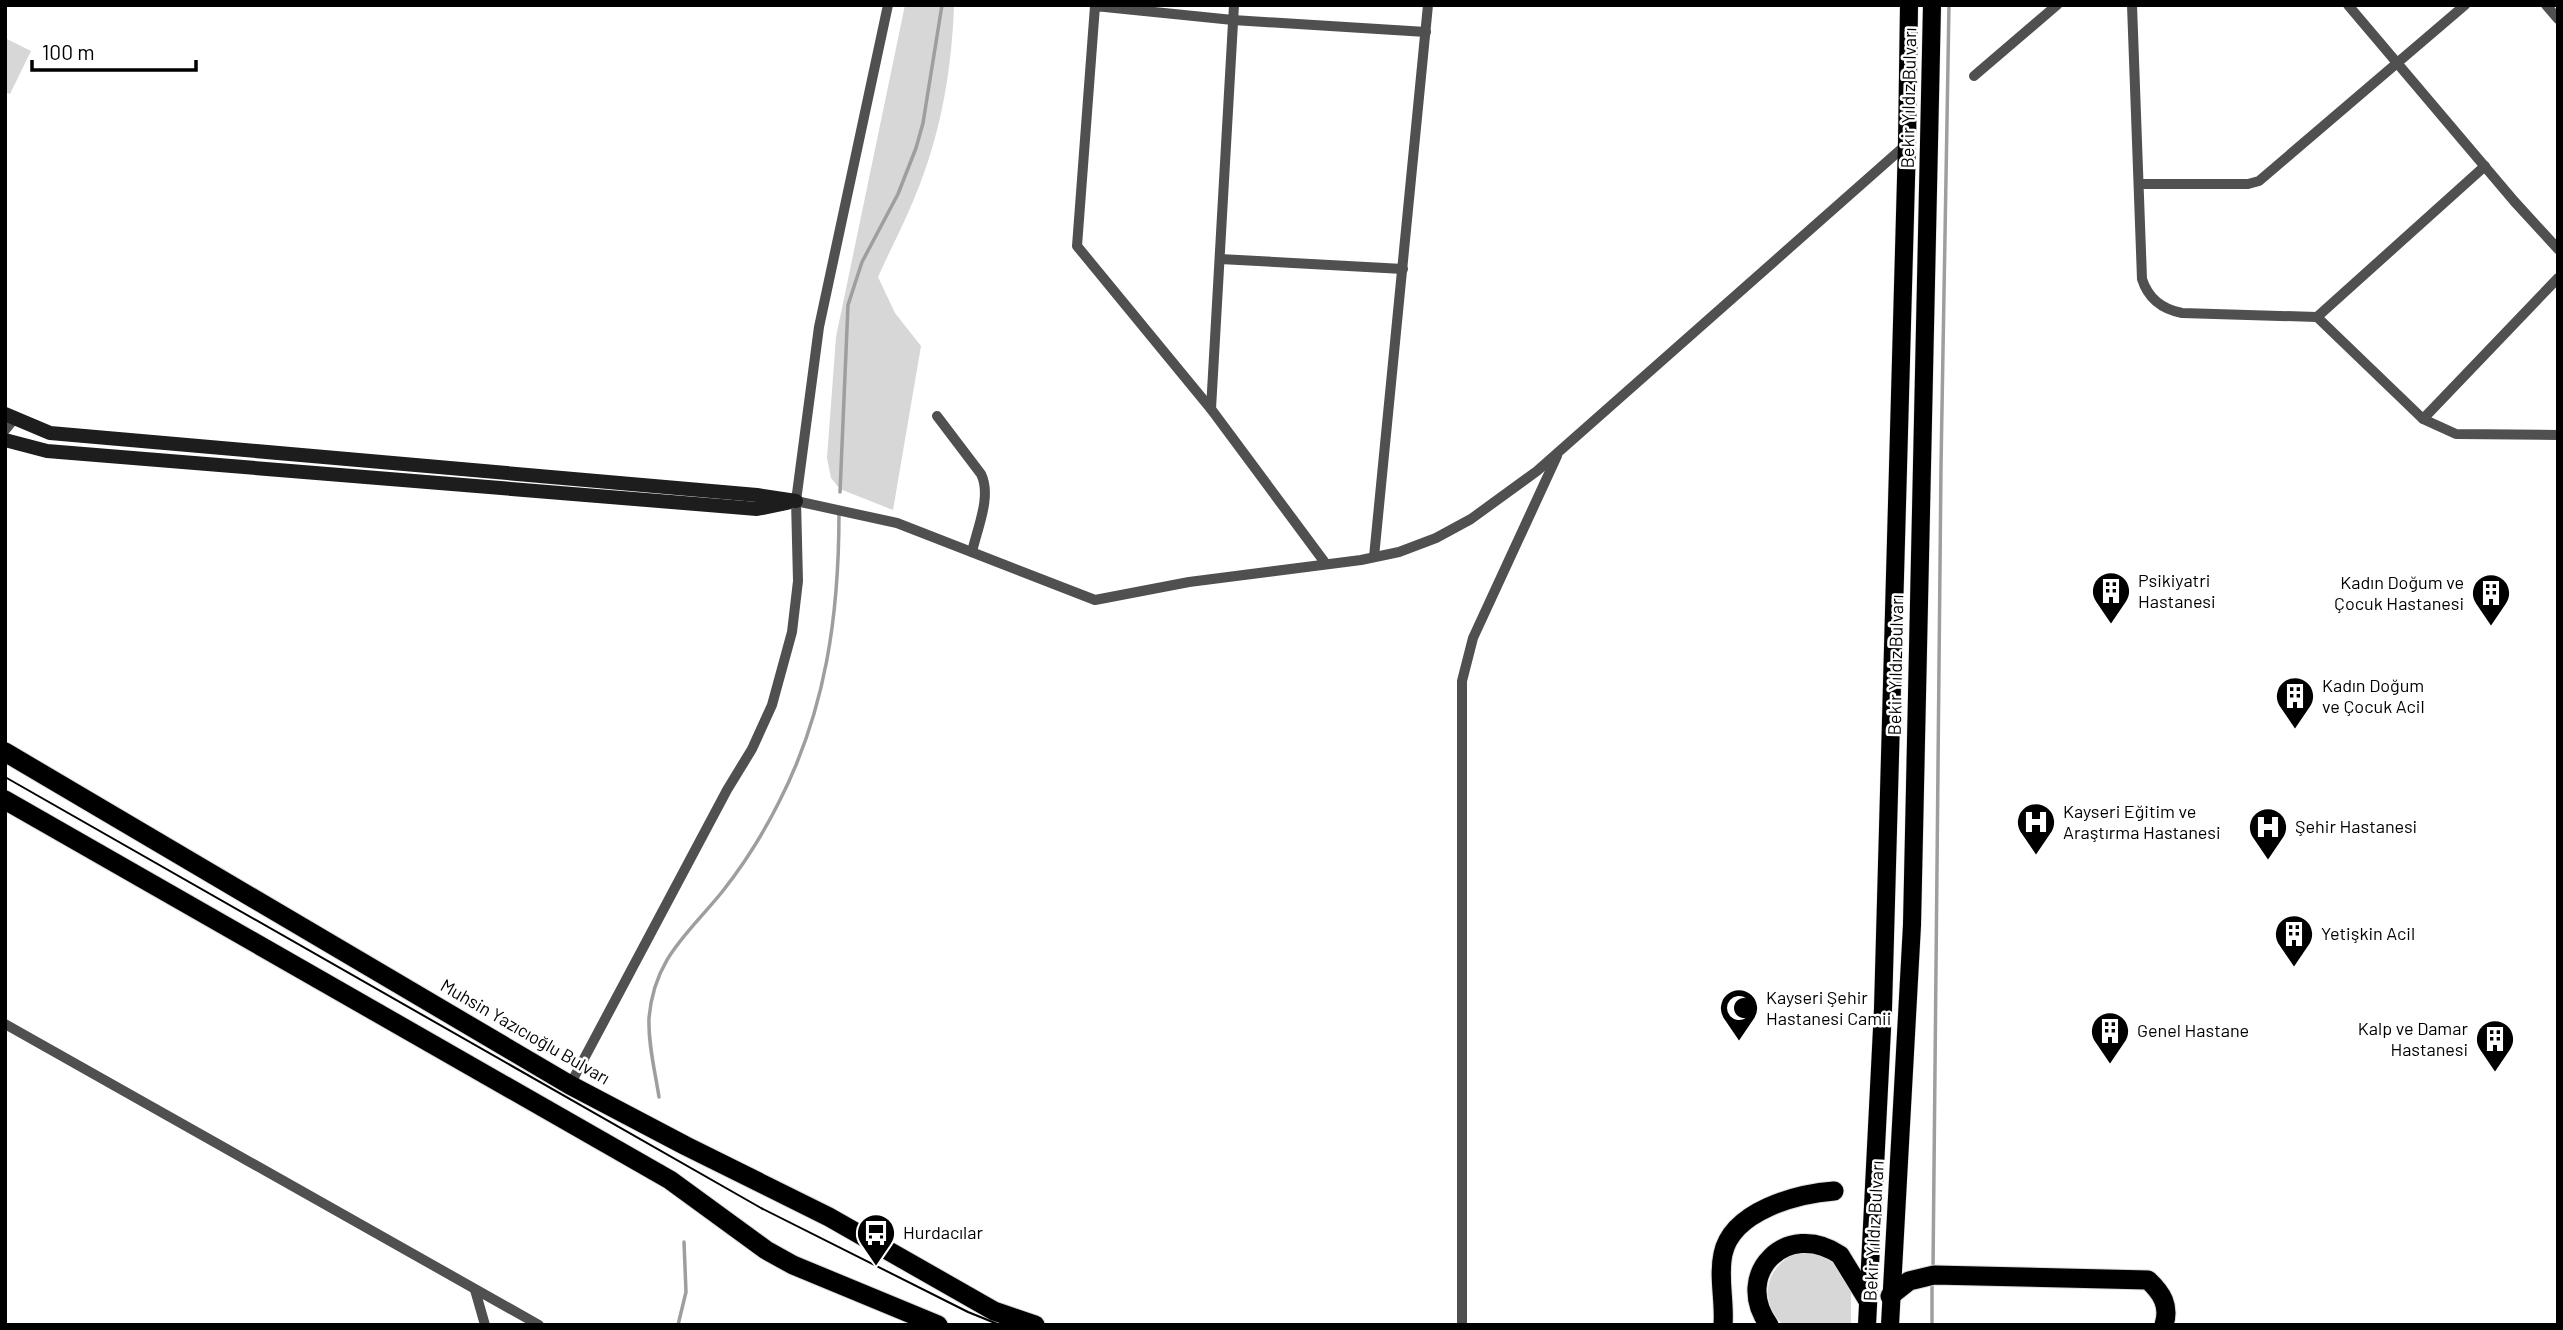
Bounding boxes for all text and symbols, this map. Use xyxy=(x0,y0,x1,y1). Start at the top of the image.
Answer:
street label: Bekir Yıldız Bulvarı xyxy=(1896,27,1920,169)
scale bar xyxy=(32,28,196,72)
text: 100 m xyxy=(42,39,95,64)
place label: Psikiyatri Hastanesi xyxy=(2138,569,2216,612)
building icon: Psikiyatri Hastanesi xyxy=(2090,570,2132,625)
place label: Kadın Doğum ve Çocuk Hastanesi xyxy=(2334,571,2464,614)
building icon: Kadın Doğum ve Çocuk Hastanesi xyxy=(2470,572,2512,627)
street label: Bekir Yıldız Bulvarı xyxy=(1883,594,1907,736)
place label: Kadın Doğum ve Çocuk Acil xyxy=(2322,674,2425,717)
building icon: Kadın Doğum ve Çocuk Acil xyxy=(2274,675,2316,730)
place label: Kayseri Eğitim ve Araştırma Hastanesi xyxy=(2063,800,2221,843)
hospital icon: Kayseri Eğitim ve Araştırma Hastanesi xyxy=(2015,801,2057,856)
hospital icon: Şehir Hastanesi xyxy=(2247,806,2289,861)
place label: Şehir Hastanesi xyxy=(2295,815,2417,837)
building icon: Yetişkin Acil xyxy=(2273,913,2315,968)
place label: Yetişkin Acil xyxy=(2321,922,2415,944)
street label: Muhsin Yazıcıoğlu Bulvarı xyxy=(437,974,614,1089)
place label: Kayseri Şehir Hastanesi Camii xyxy=(1766,986,1891,1029)
mosque icon: Kayseri Şehir Hastanesi Camii xyxy=(1718,987,1760,1042)
building icon: Genel Hastane xyxy=(2089,1010,2131,1065)
place label: Kalp ve Damar Hastanesi xyxy=(2358,1017,2468,1060)
building icon: Kalp ve Damar Hastanesi xyxy=(2474,1018,2516,1073)
place label: Genel Hastane xyxy=(2137,1019,2249,1041)
street label: Bekir Yıldız Bulvarı xyxy=(1858,1160,1888,1302)
bus stop icon: Hurdacılar xyxy=(855,1212,897,1267)
place label: Hurdacılar xyxy=(903,1221,983,1243)

